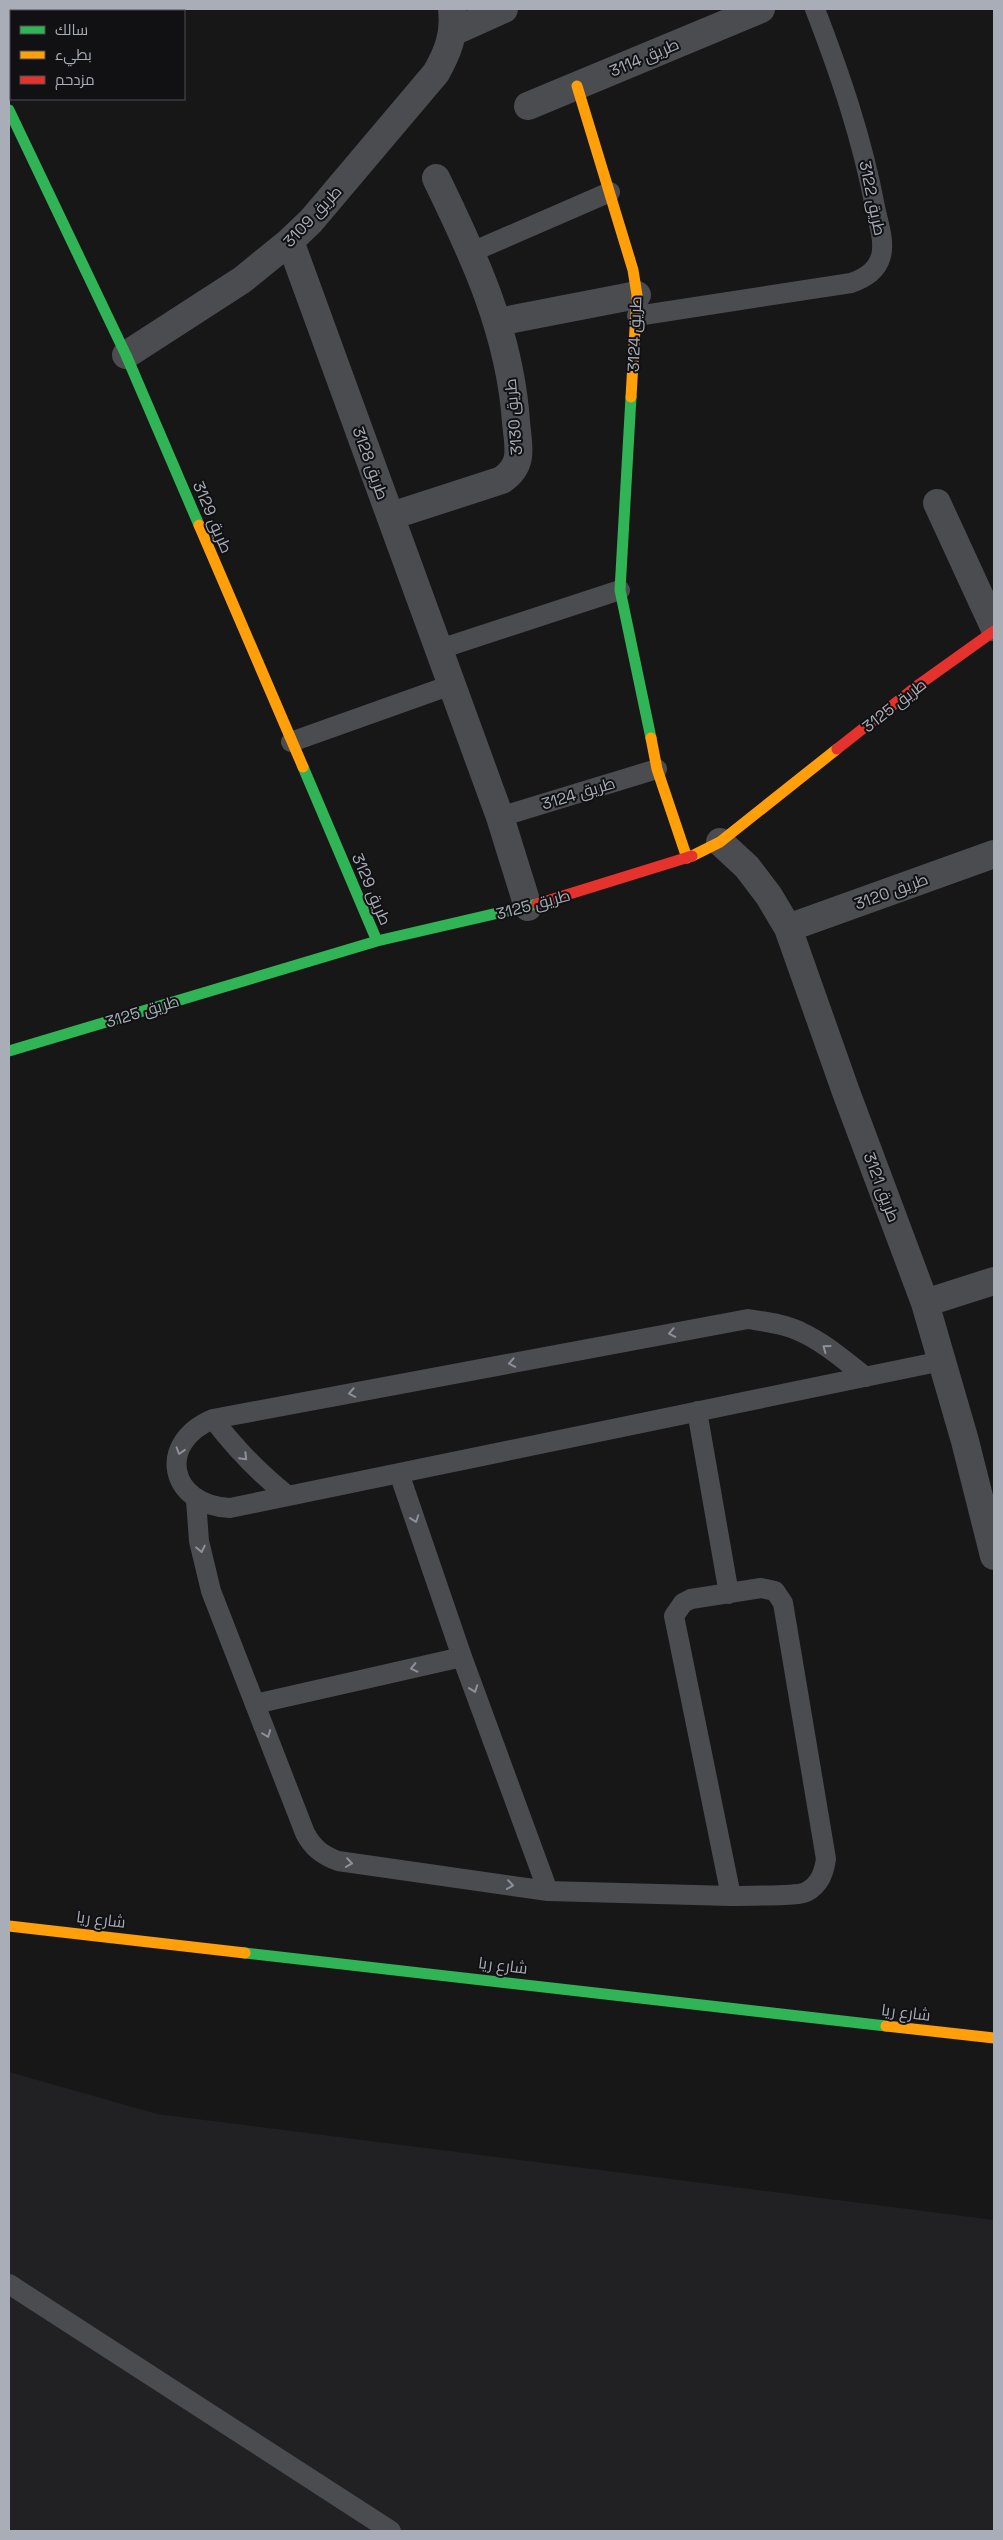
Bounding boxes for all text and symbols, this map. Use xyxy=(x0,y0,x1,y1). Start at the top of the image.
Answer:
legend xyxy=(10,10,185,100)
text: سالك xyxy=(55,20,88,39)
street label: طريق 3114 xyxy=(606,33,682,81)
text: بطيء xyxy=(55,45,92,67)
text: مزدحم xyxy=(55,70,95,90)
street label: طريق 3122 xyxy=(854,159,891,238)
street label: طريق 3109 xyxy=(278,181,346,252)
street label: طريق 3124 xyxy=(623,296,646,372)
street label: طريق 3130 xyxy=(500,378,527,456)
street label: طريق 3128 xyxy=(348,424,393,503)
street label: طريق 3129 xyxy=(188,478,237,556)
street label: طريق 3125 xyxy=(858,674,931,737)
street label: طريق 3124 xyxy=(539,772,618,815)
street label: طريق 3129 xyxy=(347,850,396,928)
street label: طريق 3120 xyxy=(852,868,931,914)
street label: طريق 3125 xyxy=(494,884,573,924)
street label: طريق 3125 xyxy=(103,990,182,1033)
street label: طريق 3121 xyxy=(859,1149,904,1225)
one-way arrow xyxy=(667,1327,676,1338)
one-way arrow xyxy=(823,1345,832,1354)
one-way arrow xyxy=(507,1357,516,1368)
one-way arrow xyxy=(348,1387,357,1398)
one-way arrow xyxy=(175,1446,185,1455)
one-way arrow xyxy=(238,1451,247,1460)
one-way arrow xyxy=(409,1515,419,1523)
one-way arrow xyxy=(195,1544,206,1553)
one-way arrow xyxy=(410,1662,419,1673)
one-way arrow xyxy=(468,1685,478,1693)
one-way arrow xyxy=(261,1729,271,1738)
one-way arrow xyxy=(346,1857,354,1868)
one-way arrow xyxy=(506,1880,515,1890)
street label: شارع ريا xyxy=(75,1906,127,1934)
street label: شارع ريا xyxy=(477,1952,529,1980)
street label: شارع ريا xyxy=(880,1999,932,2027)

